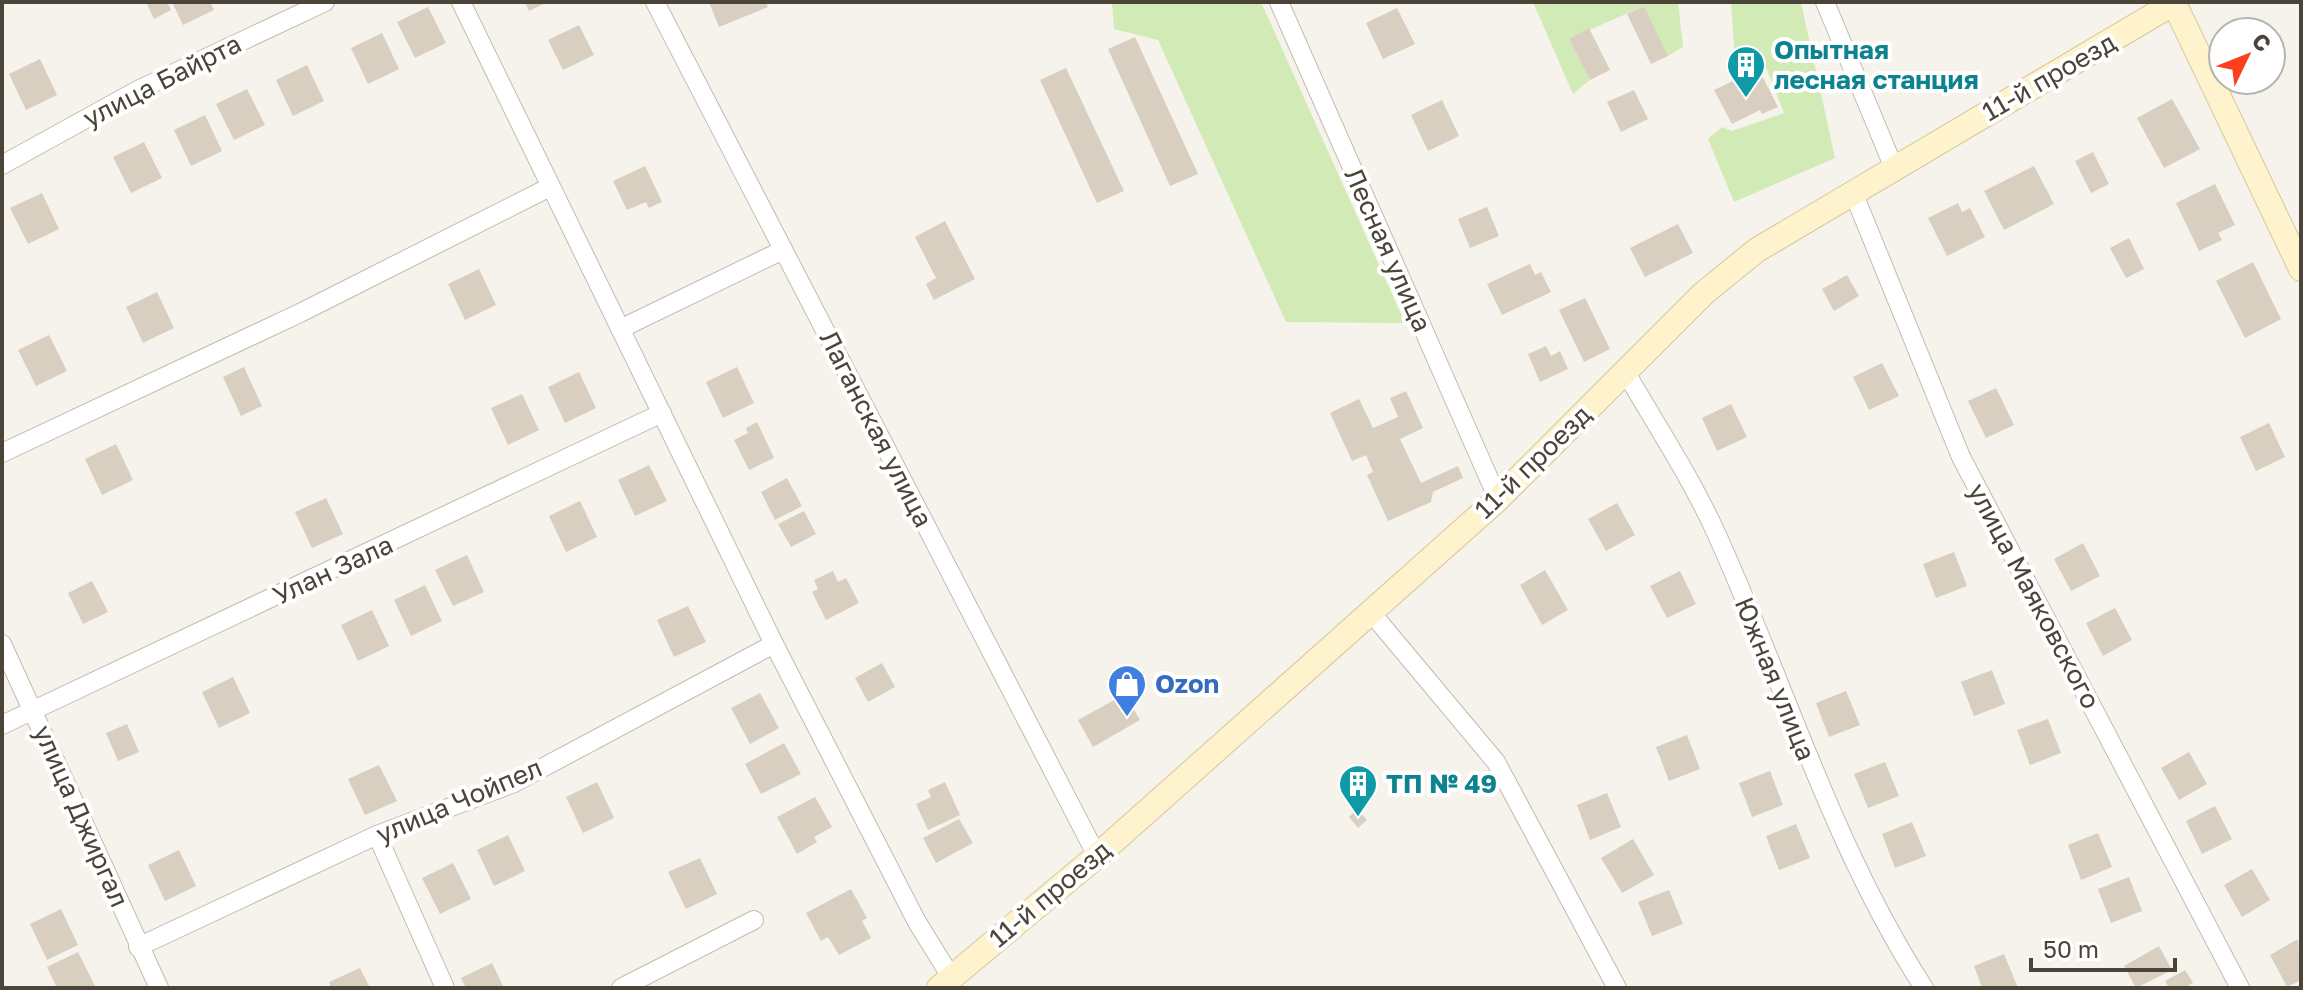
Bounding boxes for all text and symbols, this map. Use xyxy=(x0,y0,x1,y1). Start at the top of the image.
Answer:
north arrow xyxy=(2207,16,2287,96)
street label: 11-й проезд xyxy=(1976,26,2121,127)
street label: улица Байрта xyxy=(78,27,246,134)
text: С xyxy=(2247,27,2277,57)
place label: Опытная лесная станция xyxy=(1774,34,1979,95)
building icon: Опытная лесная станция xyxy=(1725,44,1767,99)
street label: Лесная улица xyxy=(1339,163,1438,336)
street label: Лаганская улица xyxy=(814,325,939,532)
street label: 11-й проезд xyxy=(1468,399,1597,525)
street label: улица Маяковского xyxy=(1962,478,2107,714)
street label: Улан Зала xyxy=(268,528,398,611)
street label: Южная улица xyxy=(1729,593,1822,765)
shop icon: Ozon xyxy=(1106,663,1148,718)
place label: Ozon xyxy=(1155,668,1219,699)
street label: улица Джиргал xyxy=(27,720,135,912)
street label: улица Чойпел xyxy=(371,752,546,849)
building icon: ТП № 49 xyxy=(1337,763,1379,818)
place label: ТП № 49 xyxy=(1386,768,1497,799)
street label: 11-й проезд xyxy=(983,834,1117,953)
scale bar xyxy=(2031,922,2175,972)
text: 50 m xyxy=(2043,934,2099,963)

